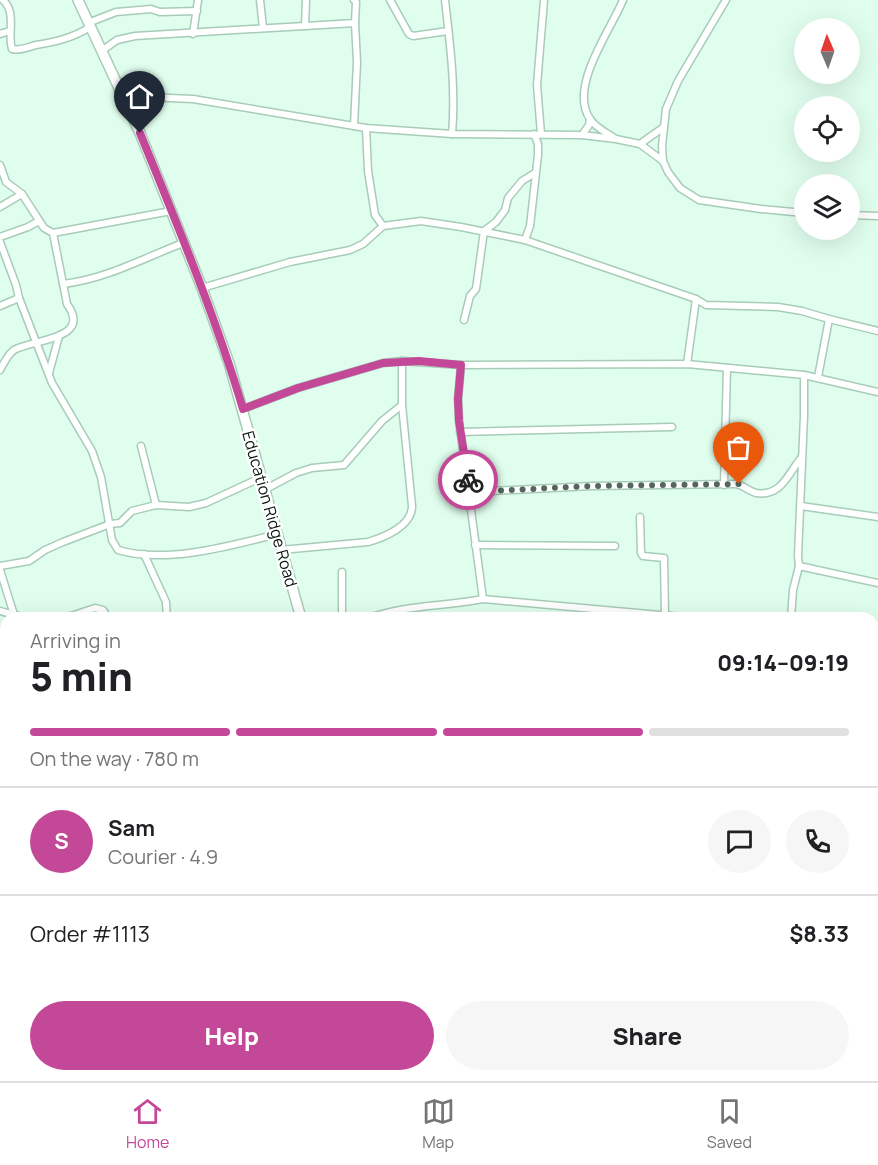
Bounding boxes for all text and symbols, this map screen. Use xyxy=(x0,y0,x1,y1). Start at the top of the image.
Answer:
north arrow xyxy=(794,18,860,84)
map controls xyxy=(794,18,860,240)
pin xyxy=(114,71,165,133)
icon: home xyxy=(123,80,156,113)
button: locate xyxy=(794,96,860,162)
button: layers xyxy=(794,174,860,240)
pin xyxy=(713,422,764,484)
street label: Education Ridge Road xyxy=(237,428,303,590)
icon: bag xyxy=(722,431,755,464)
courier xyxy=(438,450,498,510)
icon: bike xyxy=(452,464,485,497)
text: Arriving in xyxy=(30,627,121,654)
text: 09:14–09:19 xyxy=(717,648,849,678)
text: 5 min xyxy=(30,649,133,703)
text: On the way · 780 m xyxy=(30,745,199,772)
button: chat xyxy=(708,810,771,873)
button: phone xyxy=(786,810,849,873)
text: Sam xyxy=(108,813,155,843)
text: S xyxy=(54,826,69,856)
text: Courier · 4.9 xyxy=(108,843,218,870)
text: Order #1113 xyxy=(30,919,150,949)
text: $8.33 xyxy=(789,919,849,949)
button: Help xyxy=(30,1001,434,1070)
button: Share xyxy=(446,1001,849,1070)
tab: Home xyxy=(126,1095,169,1153)
tab: Map xyxy=(422,1095,455,1153)
tab: Saved xyxy=(707,1095,752,1153)

